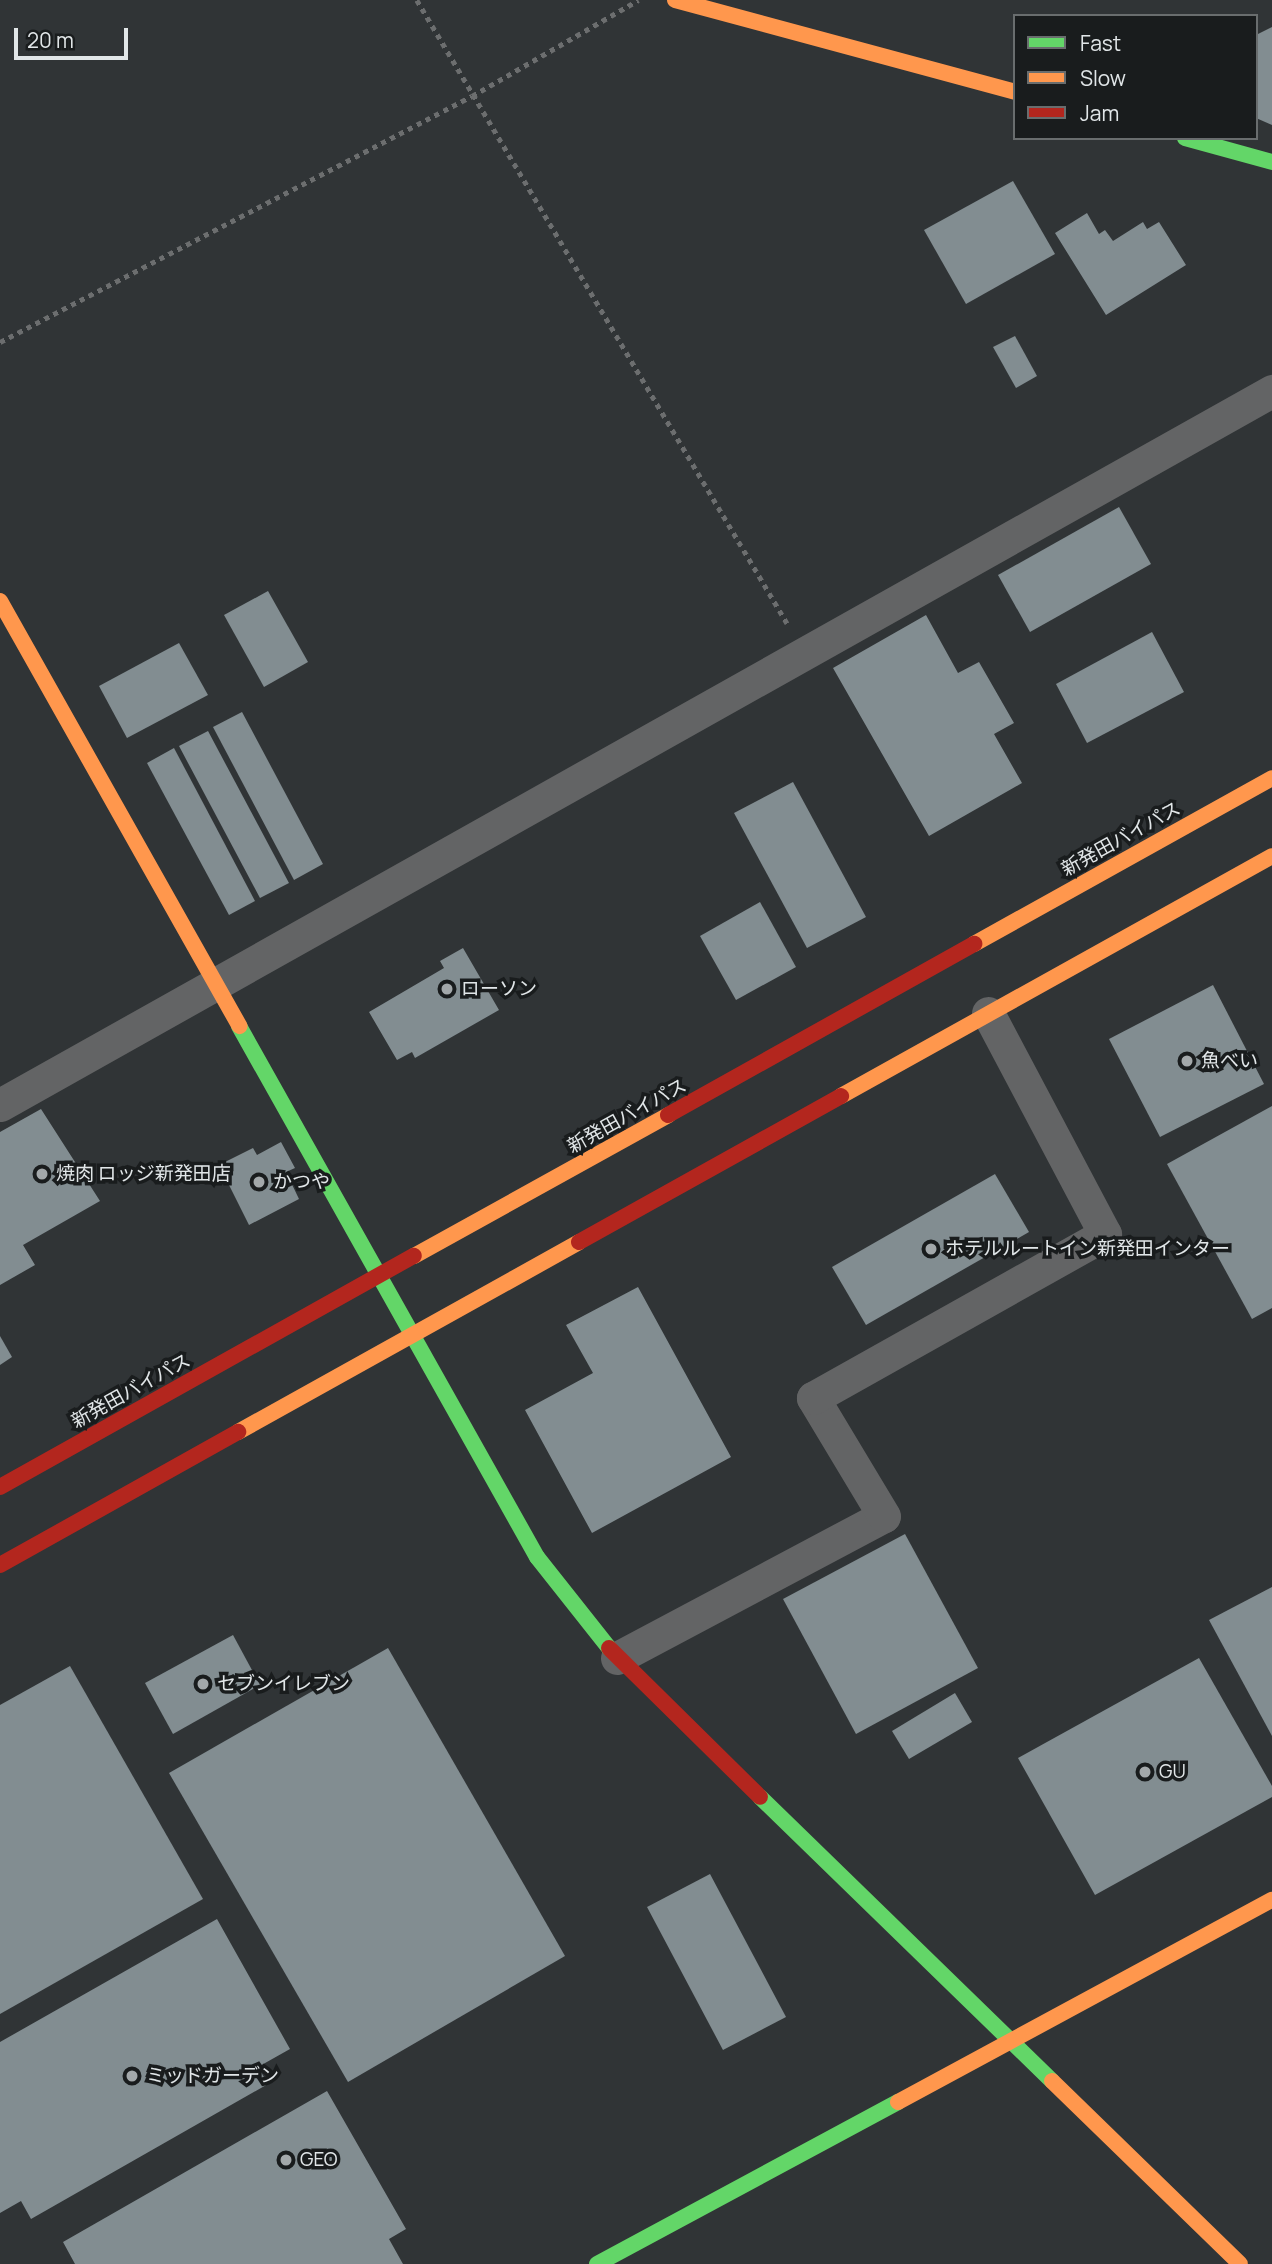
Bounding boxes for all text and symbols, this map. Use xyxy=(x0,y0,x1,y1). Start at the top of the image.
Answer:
scale bar xyxy=(18,14,131,58)
legend xyxy=(1013,14,1258,140)
text: 20 m xyxy=(27,26,74,54)
text: Fast xyxy=(1080,29,1121,57)
text: Slow xyxy=(1080,64,1126,92)
text: Jam xyxy=(1080,99,1119,127)
street label: 新発田バイパス xyxy=(1057,797,1185,881)
place label: ローソン xyxy=(461,978,537,1000)
marker: ローソン xyxy=(439,981,455,997)
place label: 魚べい xyxy=(1201,1050,1258,1072)
marker: 魚べい xyxy=(1179,1053,1195,1069)
street label: 新発田バイパス xyxy=(563,1074,691,1158)
place label: 焼肉 ロッジ新発田店 xyxy=(56,1163,231,1185)
marker: 焼肉 ロッジ新発田店 xyxy=(34,1166,50,1182)
place label: かつや xyxy=(273,1171,330,1193)
marker: かつや xyxy=(251,1174,267,1190)
place label: ホテルルートイン新発田インター xyxy=(945,1238,1230,1260)
marker: ホテルルートイン新発田インター xyxy=(923,1241,939,1257)
street label: 新発田バイパス xyxy=(67,1349,195,1433)
place label: セブンイレブン xyxy=(217,1673,350,1695)
marker: セブンイレブン xyxy=(195,1676,211,1692)
place label: GU xyxy=(1159,1761,1186,1783)
marker: GU xyxy=(1137,1764,1153,1780)
place label: ミッドガーデン xyxy=(146,2065,279,2087)
marker: ミッドガーデン xyxy=(124,2068,140,2084)
place label: GEO xyxy=(300,2149,337,2171)
marker: GEO xyxy=(278,2152,294,2168)

